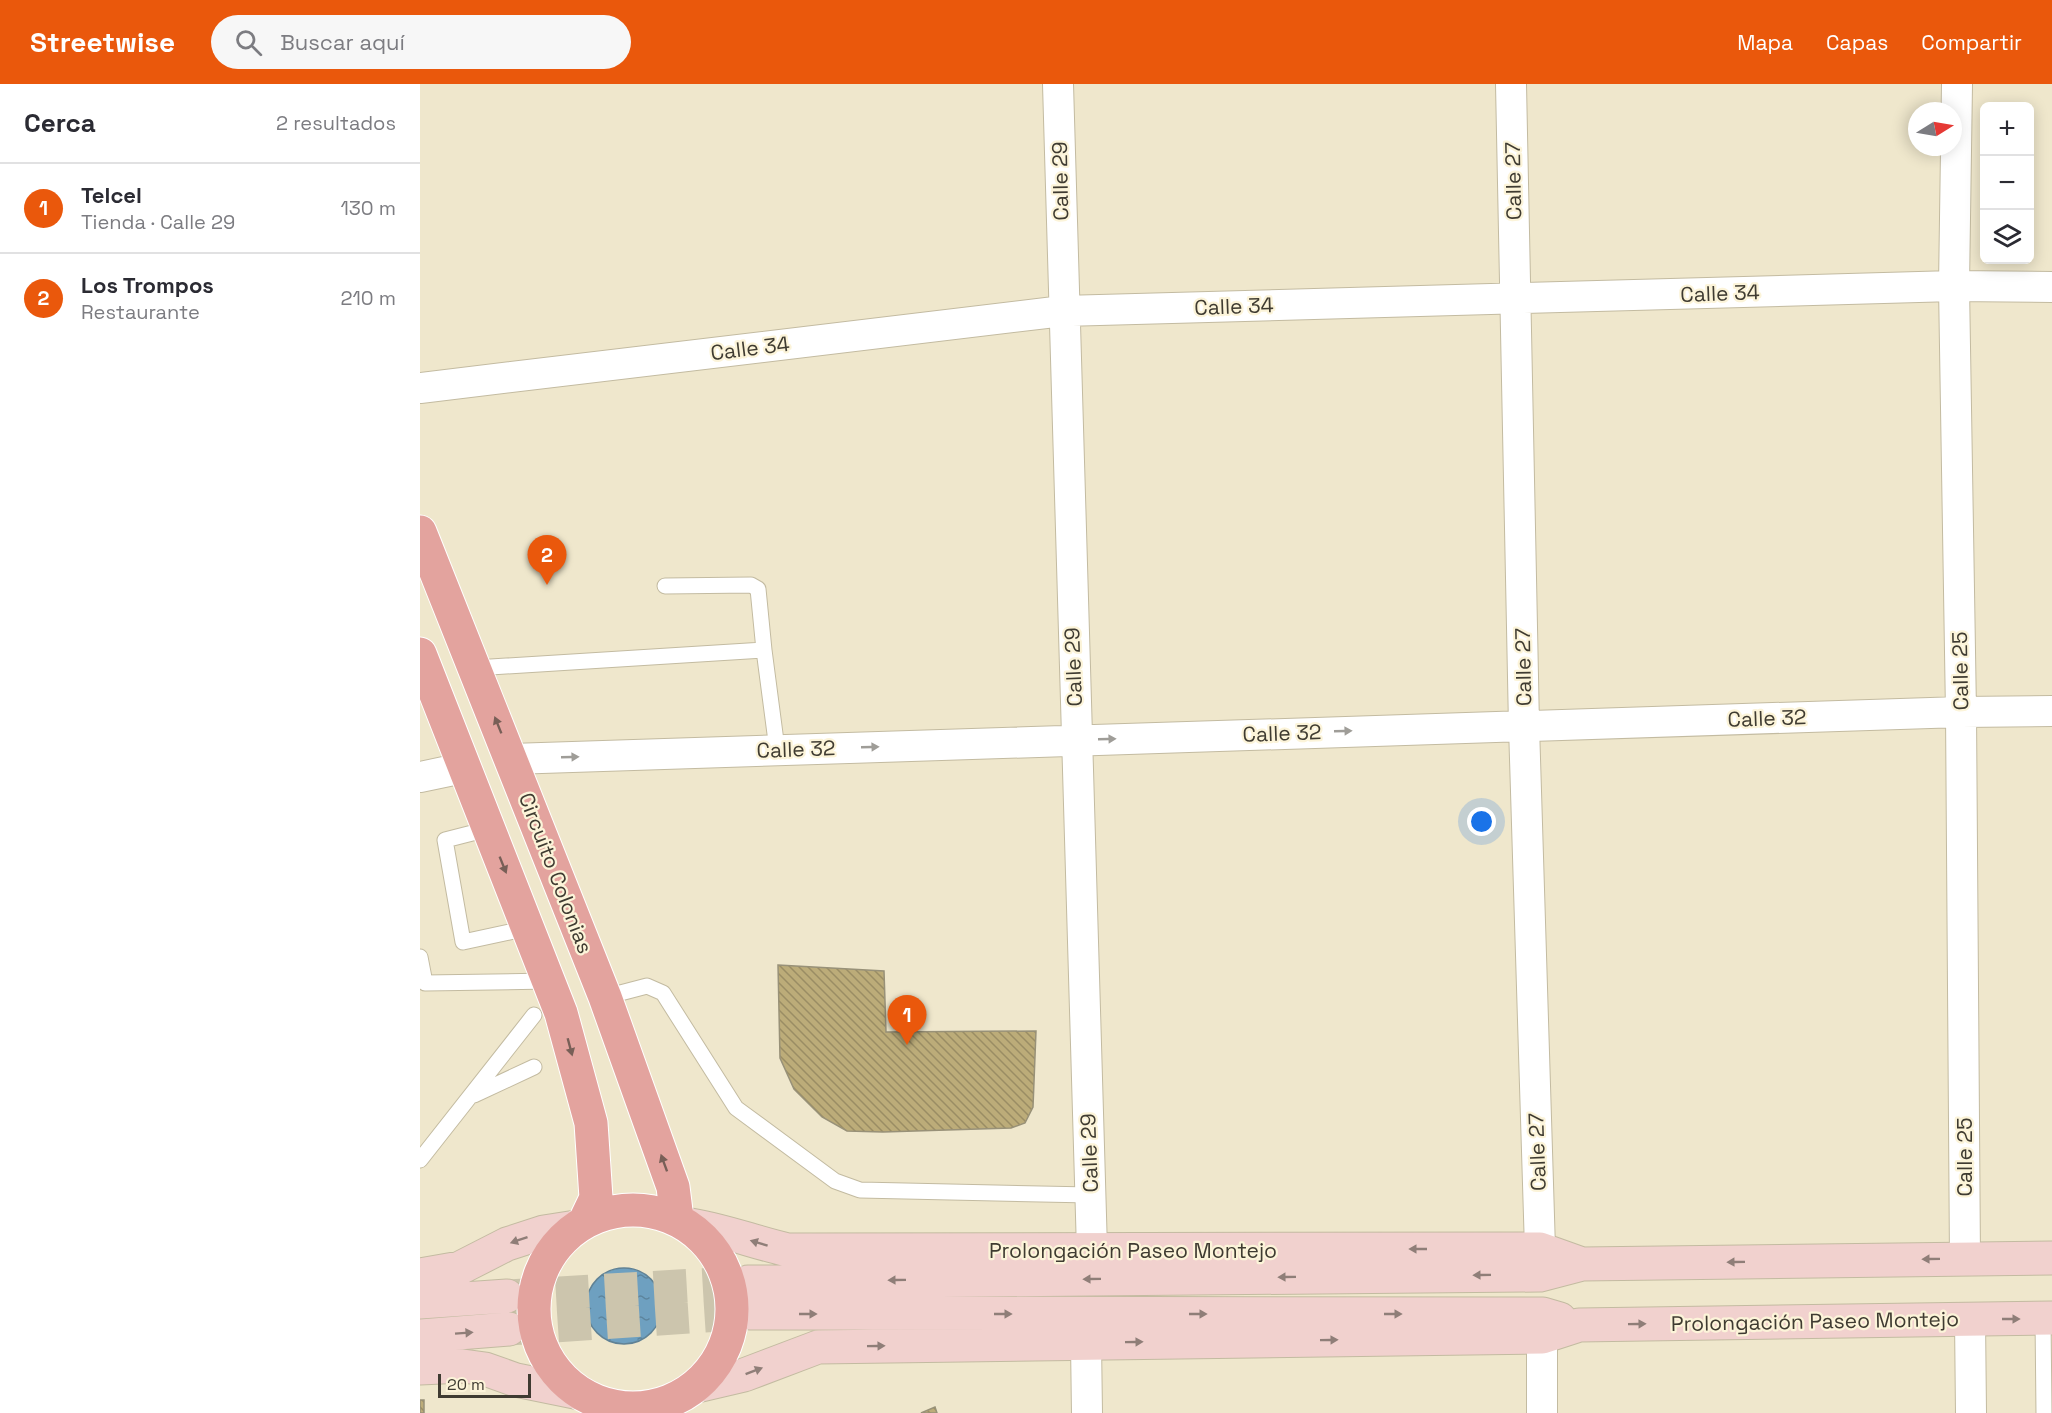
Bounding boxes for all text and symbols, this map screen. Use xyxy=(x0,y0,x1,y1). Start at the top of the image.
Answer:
search box xyxy=(211,15,631,69)
text: Streetwise xyxy=(30,24,175,60)
icon: search xyxy=(232,26,265,59)
text: Buscar aquí xyxy=(280,28,405,56)
text: Mapa xyxy=(1737,29,1793,56)
text: Capas xyxy=(1826,29,1888,56)
text: Compartir xyxy=(1921,29,2022,56)
north arrow xyxy=(1908,102,1962,156)
map controls xyxy=(1980,102,2034,264)
button: + xyxy=(1980,102,2034,156)
text: Cerca xyxy=(24,106,96,140)
text: 2 resultados xyxy=(276,110,396,136)
street label: Calle 29 xyxy=(1046,141,1074,221)
street label: Calle 27 xyxy=(1499,142,1527,220)
button: − xyxy=(1980,156,2034,210)
text: Telcel xyxy=(81,181,142,209)
text: 1 xyxy=(39,195,48,221)
text: 130 m xyxy=(340,195,396,221)
text: Tienda · Calle 29 xyxy=(81,209,235,235)
button: layers xyxy=(1980,210,2034,264)
text: Los Trompos xyxy=(81,271,214,299)
street label: Calle 34 xyxy=(1680,278,1760,308)
text: 2 xyxy=(38,285,49,311)
text: 210 m xyxy=(340,285,396,311)
street label: Calle 34 xyxy=(1194,291,1274,321)
text: Restaurante xyxy=(81,299,200,325)
street label: Calle 34 xyxy=(709,330,791,366)
pin: 2 xyxy=(528,536,566,585)
street label: Calle 29 xyxy=(1058,627,1088,707)
street label: Calle 27 xyxy=(1509,628,1537,706)
street label: Calle 25 xyxy=(1946,631,1974,711)
street label: Calle 32 xyxy=(1727,703,1807,733)
one-way arrow xyxy=(493,716,502,734)
street label: Calle 32 xyxy=(1242,718,1322,748)
one-way arrow xyxy=(1334,727,1353,736)
street label: Calle 32 xyxy=(756,734,836,764)
one-way arrow xyxy=(1097,735,1116,744)
one-way arrow xyxy=(860,742,879,751)
one-way arrow xyxy=(560,752,579,761)
street label: Circuito Colonias xyxy=(513,789,599,957)
your location xyxy=(1467,807,1496,836)
one-way arrow xyxy=(499,856,508,874)
pin: 1 xyxy=(888,996,926,1045)
one-way arrow xyxy=(566,1038,576,1057)
street label: Calle 27 xyxy=(1522,1112,1552,1191)
street label: Calle 29 xyxy=(1074,1113,1104,1193)
street label: Calle 25 xyxy=(1951,1118,1978,1196)
one-way arrow xyxy=(659,1153,669,1171)
one-way arrow xyxy=(510,1236,528,1246)
one-way arrow xyxy=(750,1237,768,1247)
street label: Prolongación Paseo Montejo xyxy=(989,1237,1277,1264)
one-way arrow xyxy=(1409,1244,1428,1254)
one-way arrow xyxy=(1921,1255,1940,1264)
one-way arrow xyxy=(1726,1257,1745,1267)
one-way arrow xyxy=(1472,1270,1491,1280)
one-way arrow xyxy=(1277,1272,1296,1282)
one-way arrow xyxy=(1082,1274,1101,1284)
one-way arrow xyxy=(887,1276,906,1285)
street label: Prolongación Paseo Montejo xyxy=(1671,1305,1959,1337)
one-way arrow xyxy=(799,1309,818,1319)
one-way arrow xyxy=(994,1309,1013,1319)
one-way arrow xyxy=(1189,1309,1208,1319)
one-way arrow xyxy=(1384,1309,1403,1319)
one-way arrow xyxy=(2001,1314,2020,1323)
one-way arrow xyxy=(1628,1319,1647,1329)
one-way arrow xyxy=(455,1328,474,1338)
one-way arrow xyxy=(1320,1335,1339,1344)
one-way arrow xyxy=(1125,1337,1144,1347)
one-way arrow xyxy=(867,1341,886,1351)
one-way arrow xyxy=(745,1366,763,1375)
scale bar xyxy=(438,1371,531,1398)
text: 20 m xyxy=(447,1374,485,1395)

